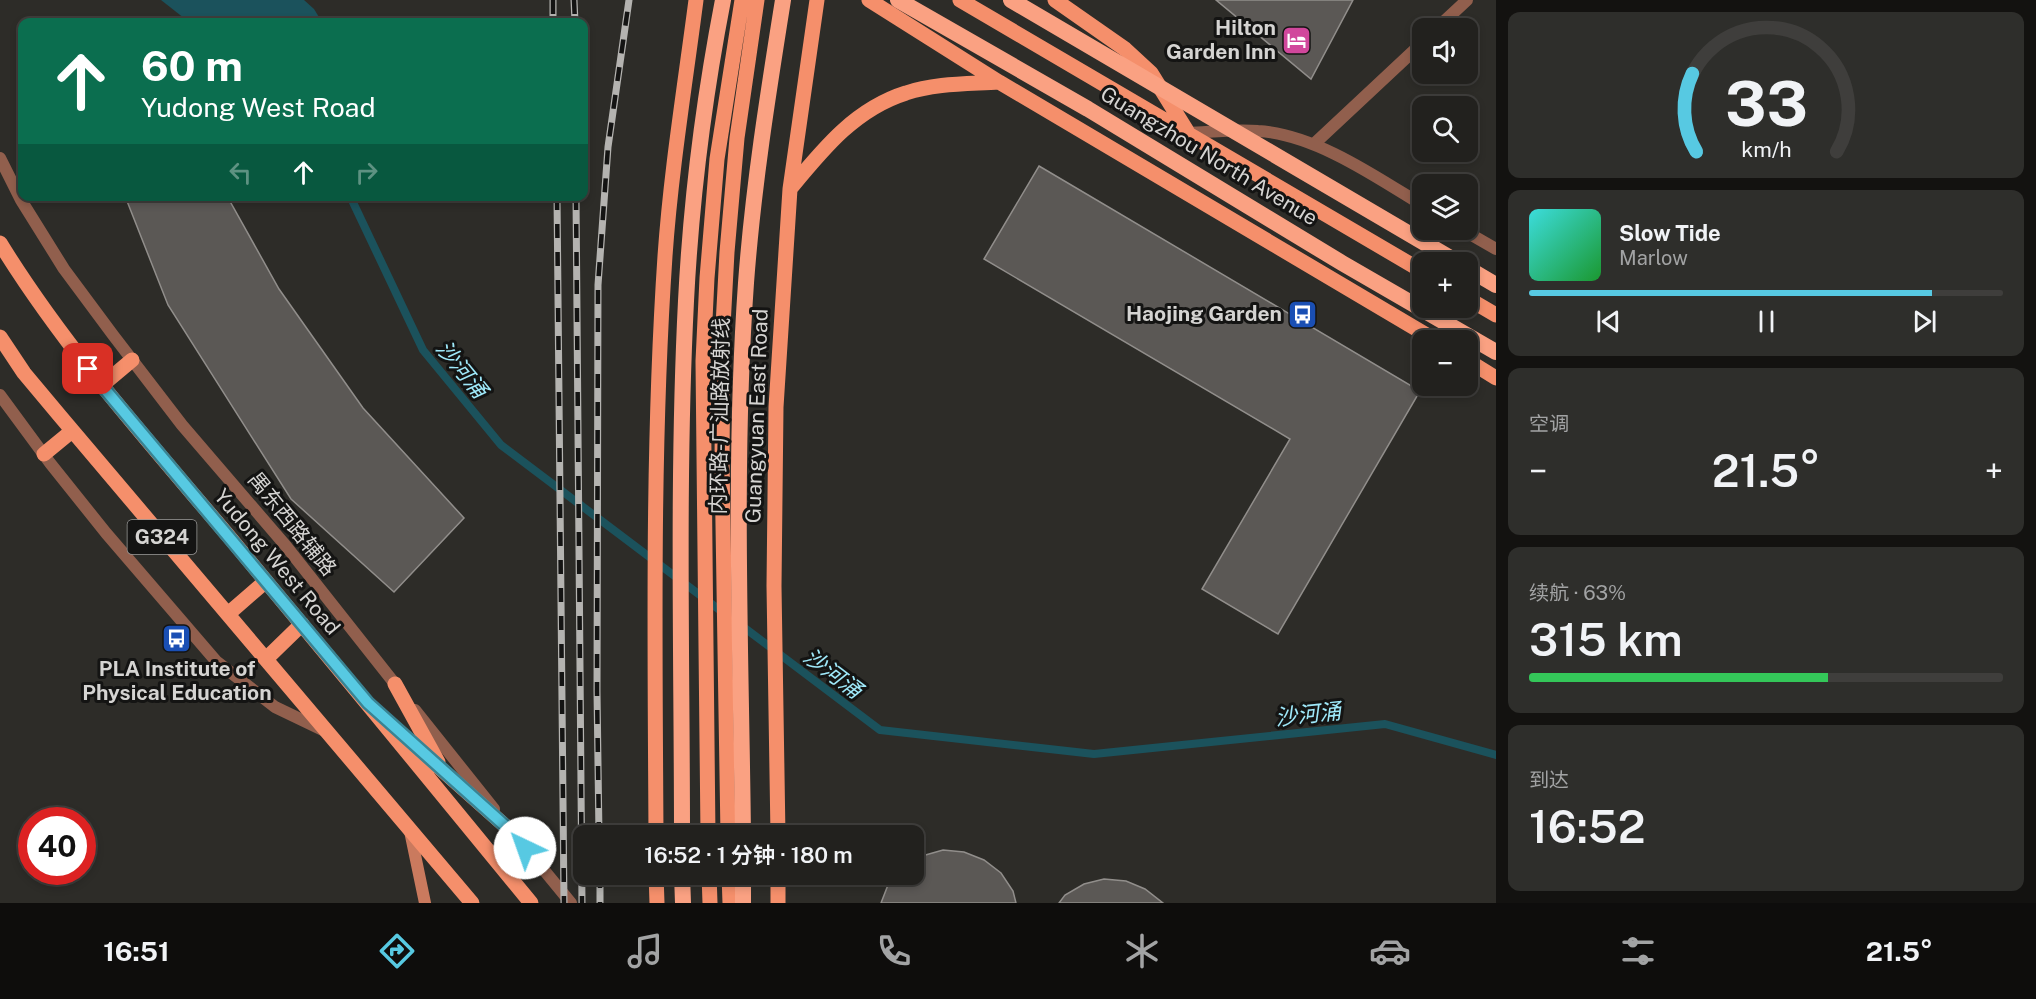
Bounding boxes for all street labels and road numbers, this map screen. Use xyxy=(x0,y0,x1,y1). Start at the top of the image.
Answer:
street label: Guangzhou North Avenue xyxy=(1096,81,1322,230)
street label: Guangyuan East Road xyxy=(740,308,773,524)
street label: 内环路-广汕路放射线 xyxy=(705,317,734,515)
street label: 禺东西路辅路 xyxy=(243,467,342,581)
street label: Yudong West Road xyxy=(209,484,346,640)
road number: G324 xyxy=(128,520,196,554)

